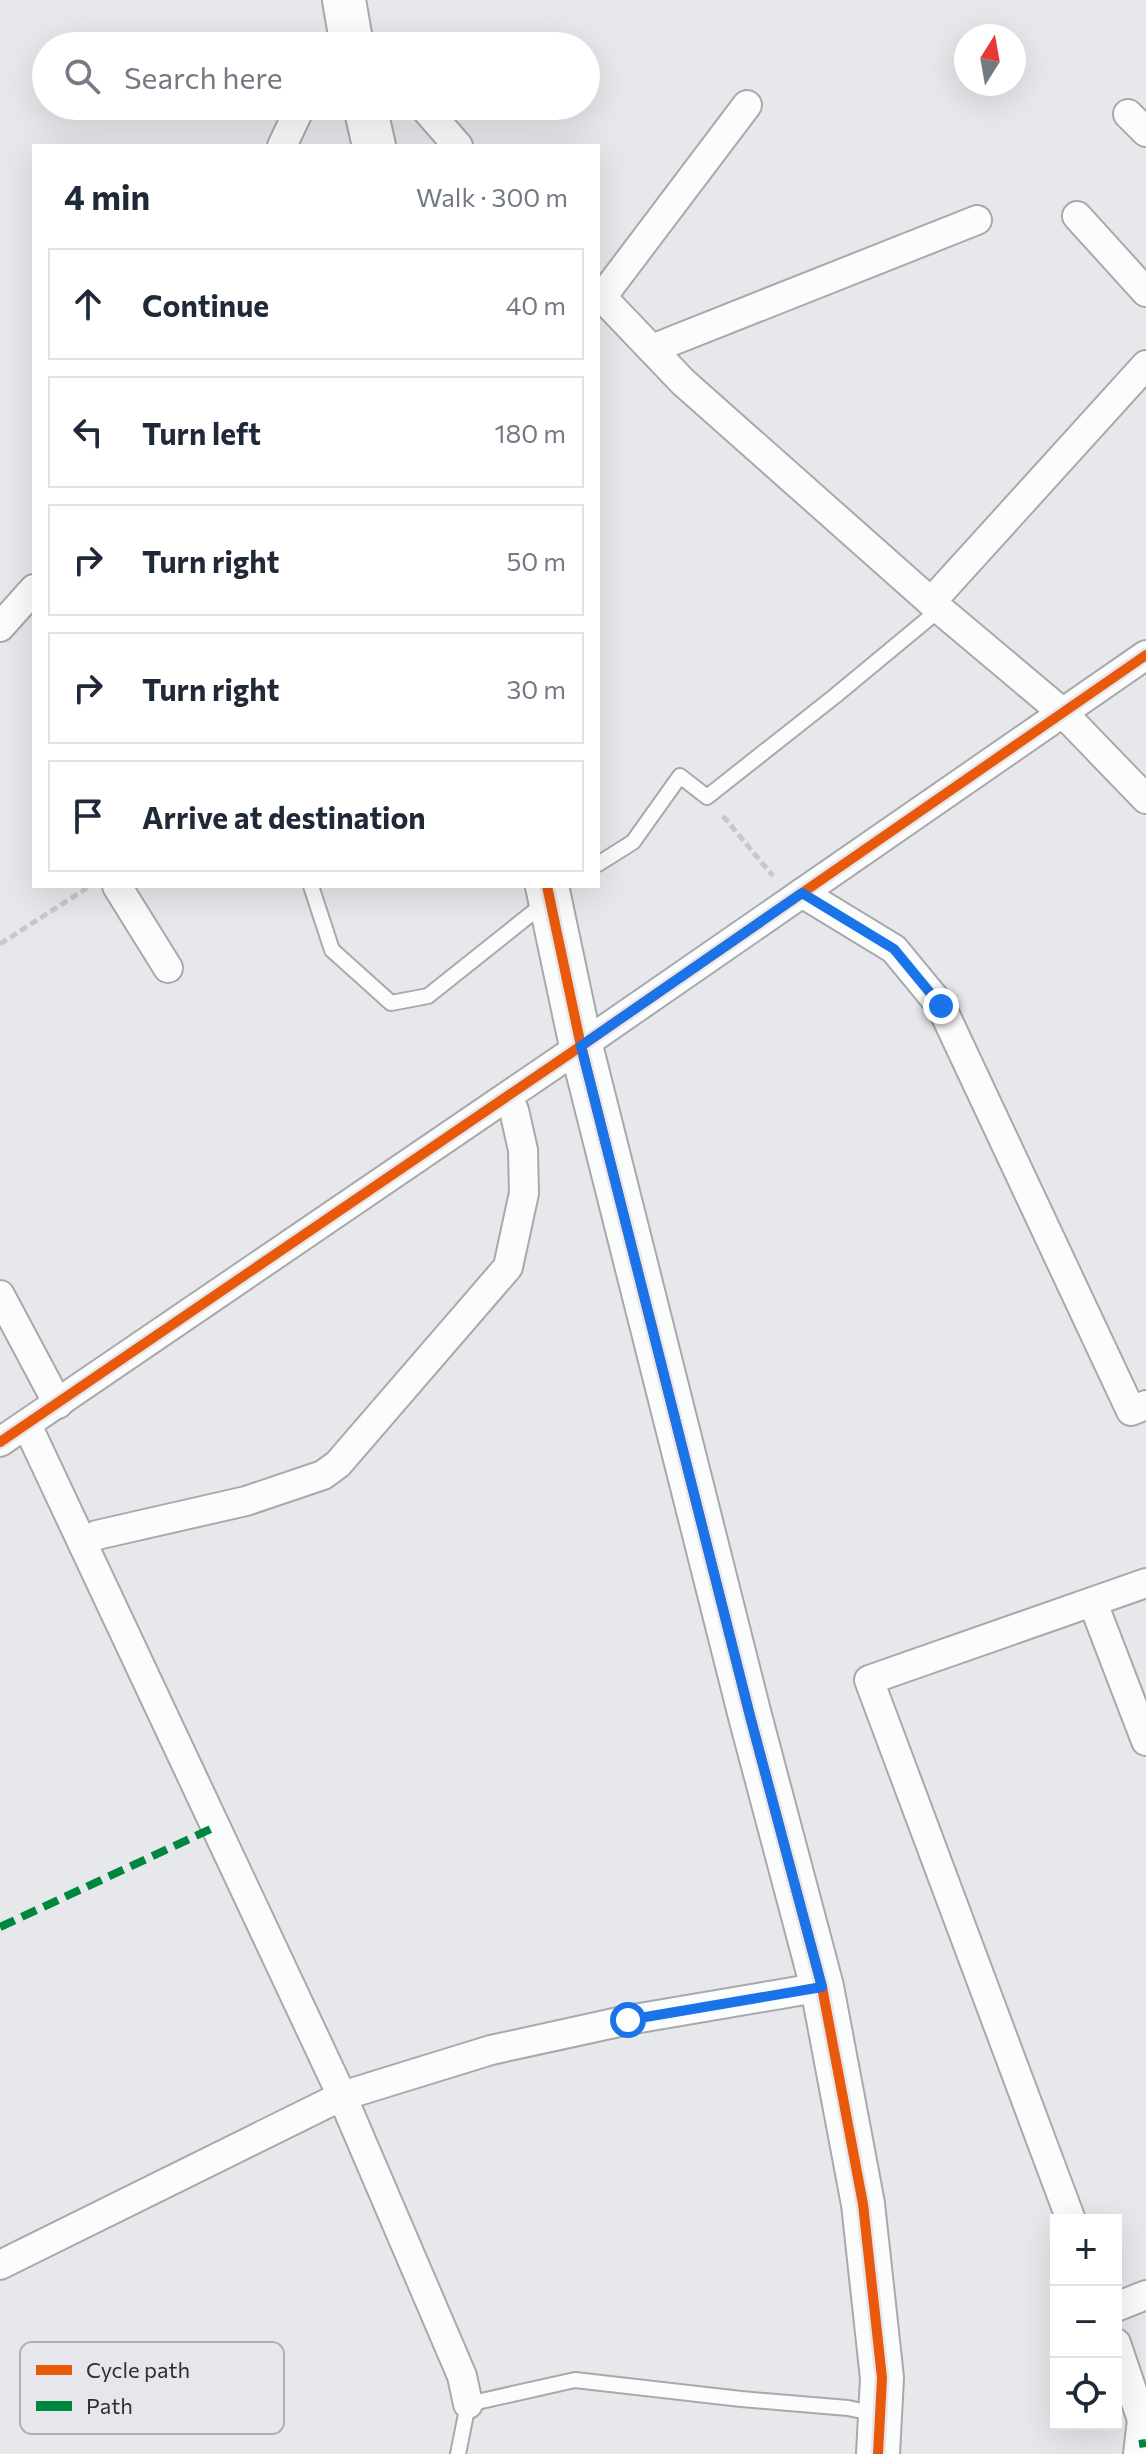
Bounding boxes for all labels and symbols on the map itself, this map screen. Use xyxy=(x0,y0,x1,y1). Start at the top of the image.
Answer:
north arrow xyxy=(954,24,1026,96)
route end xyxy=(923,988,959,1024)
route start xyxy=(610,2002,646,2038)
legend xyxy=(20,2342,284,2434)
text: Cycle path xyxy=(86,2356,190,2383)
text: Path xyxy=(86,2392,133,2419)

